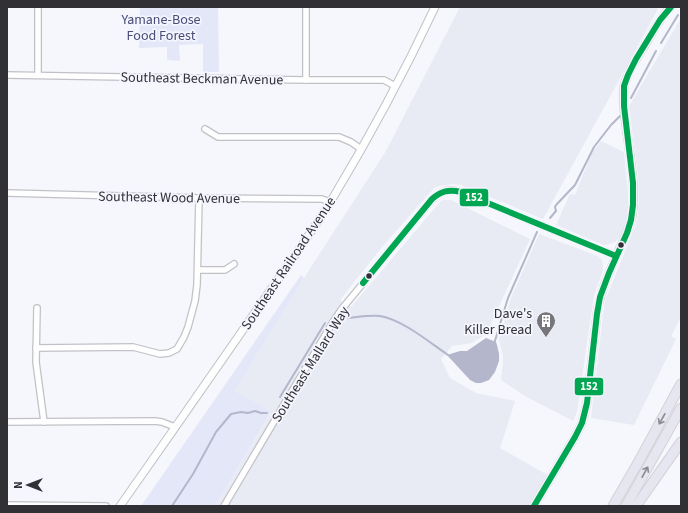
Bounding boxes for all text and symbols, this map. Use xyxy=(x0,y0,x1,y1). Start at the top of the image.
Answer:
park label: Yamane-Bose Food Forest xyxy=(120,10,201,46)
street label: Southeast Beckman Avenue xyxy=(120,68,284,90)
street label: Southeast Wood Avenue xyxy=(98,187,240,209)
line badge: 152 xyxy=(459,188,489,207)
text: 152 xyxy=(465,190,483,205)
street label: Southeast Railroad Avenue xyxy=(237,193,341,334)
unlabelled marker xyxy=(616,240,626,250)
unlabelled marker xyxy=(364,271,374,281)
street label: Southeast Mallard Way xyxy=(267,302,355,426)
place label: Dave's Killer Bread xyxy=(464,304,532,340)
building icon: Dave's Killer Bread xyxy=(535,310,557,338)
line badge: 152 xyxy=(574,377,604,396)
text: 152 xyxy=(580,379,598,394)
one-way arrow xyxy=(658,412,666,424)
north arrow xyxy=(8,465,48,505)
one-way arrow xyxy=(642,466,650,478)
text: N xyxy=(11,481,26,489)

